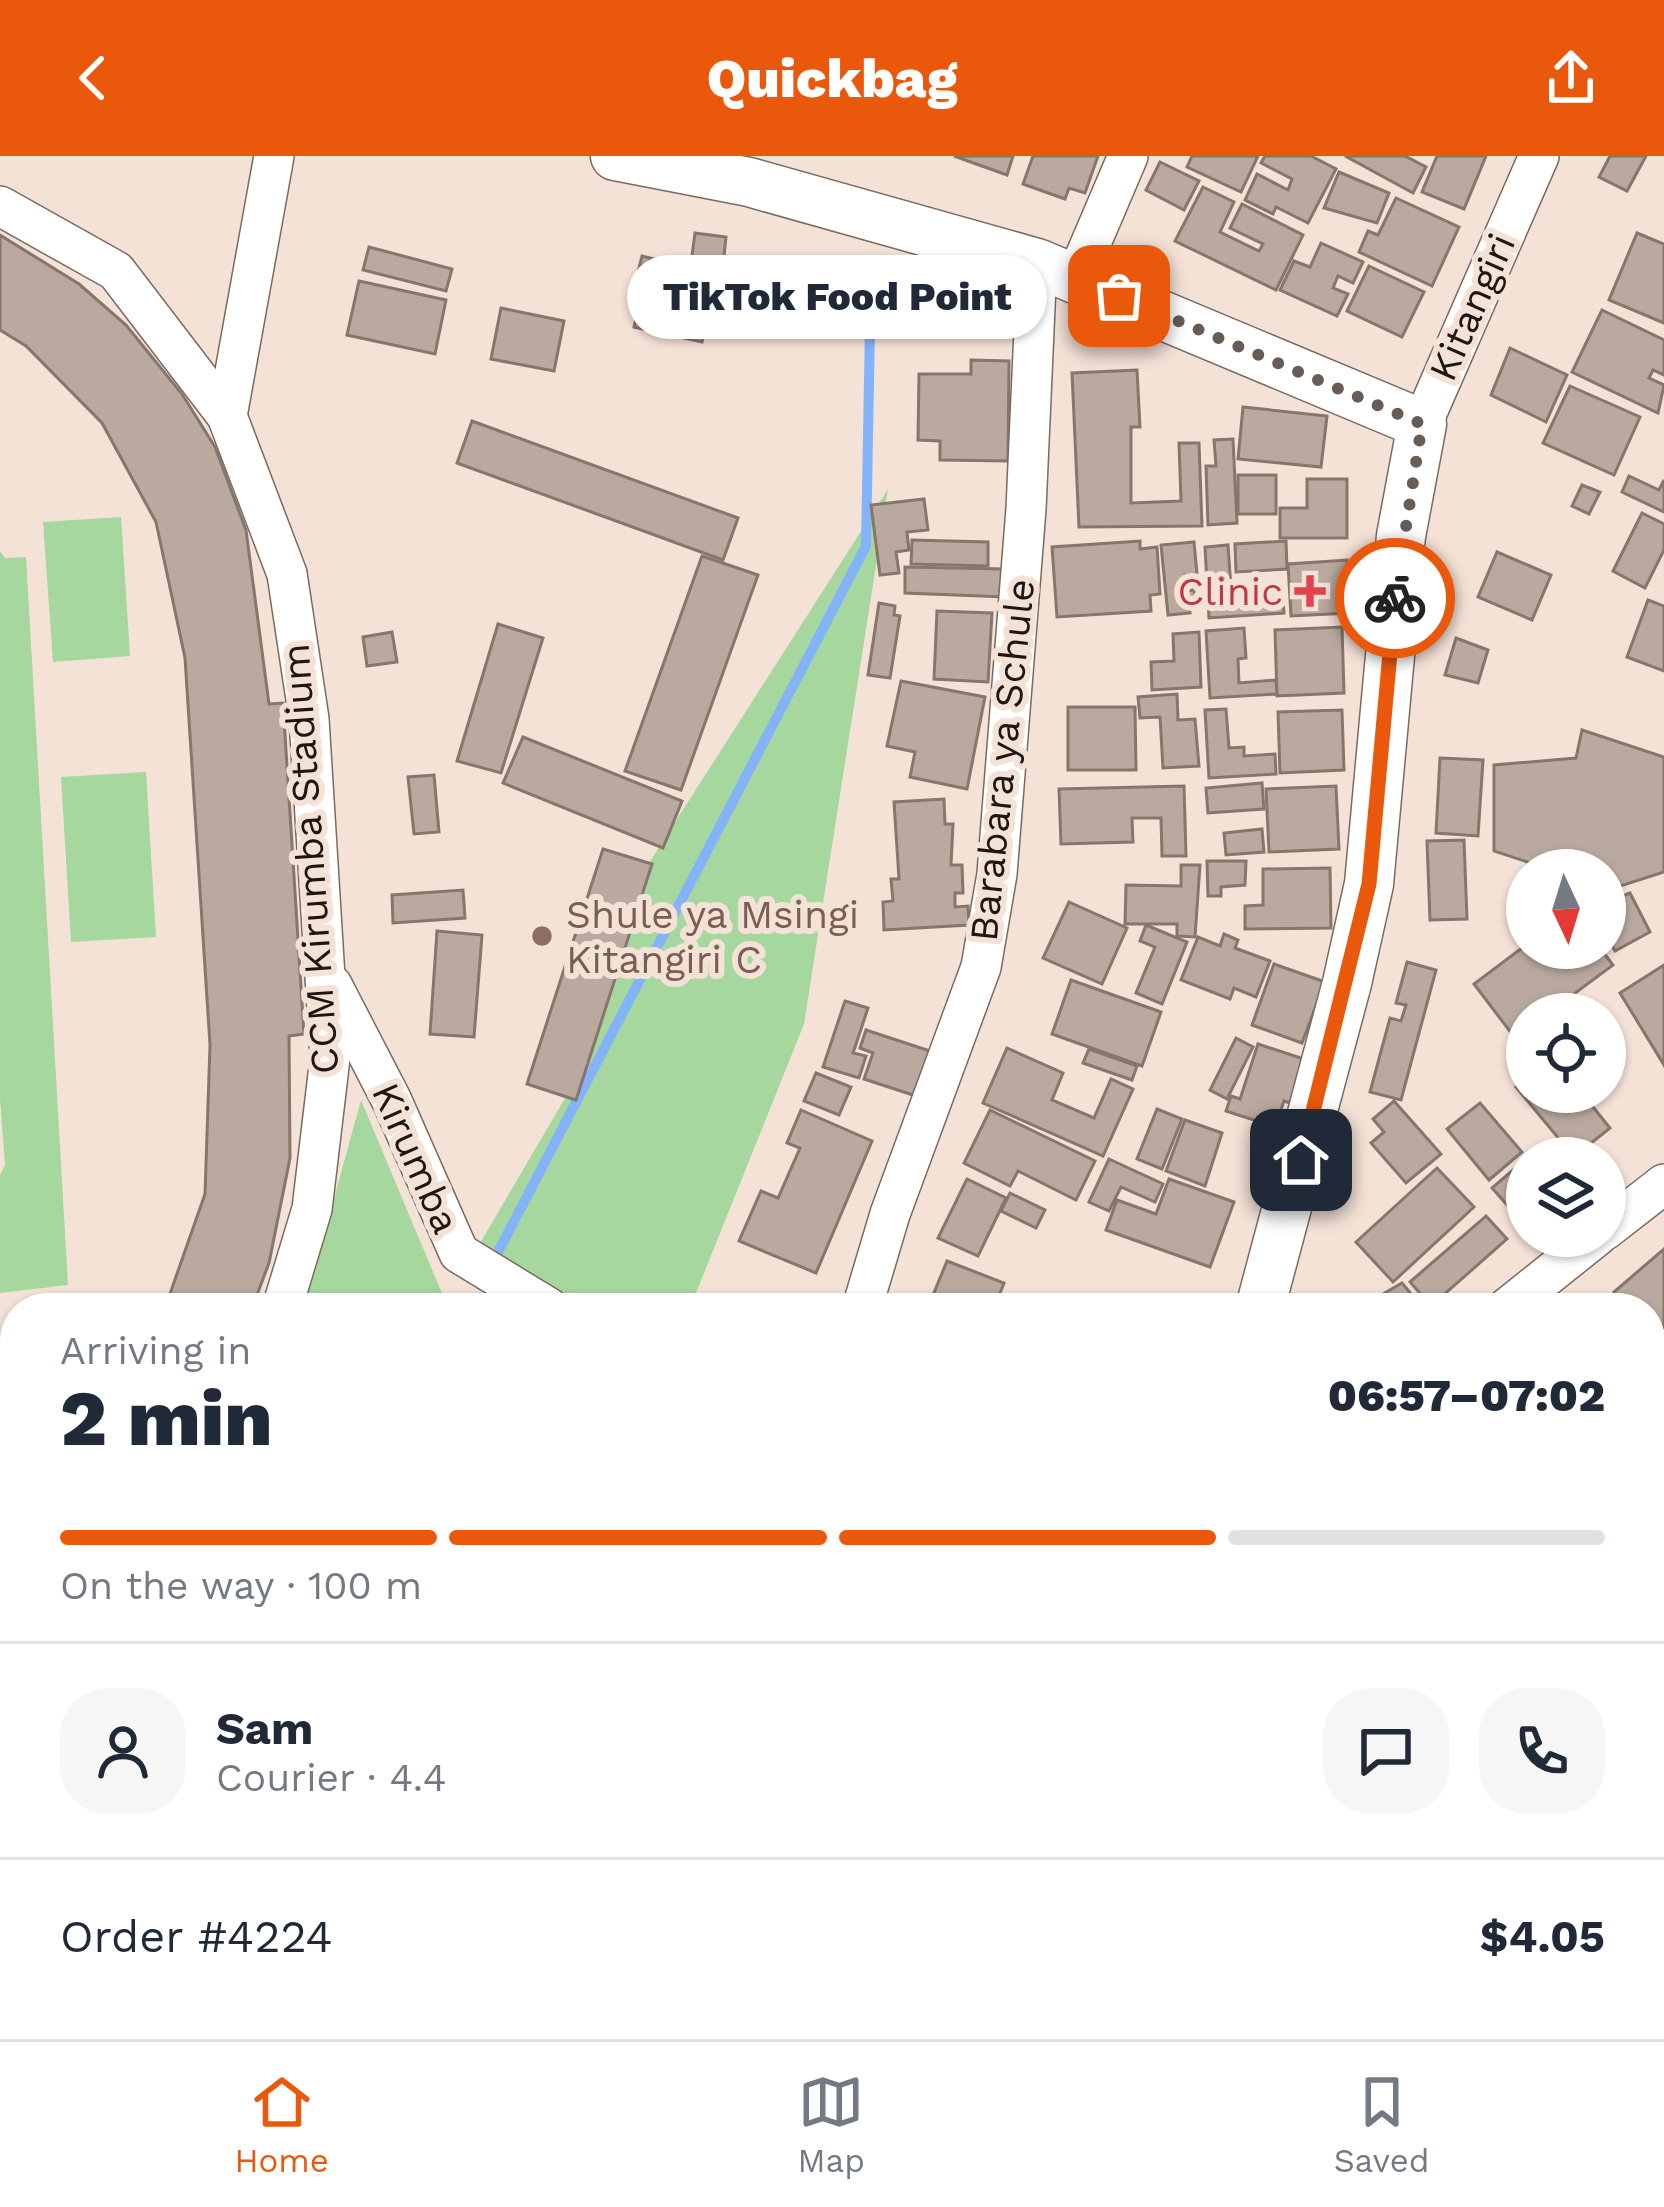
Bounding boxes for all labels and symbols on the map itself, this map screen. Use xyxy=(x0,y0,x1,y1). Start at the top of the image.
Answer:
street label: Kitangiri xyxy=(1420,227,1524,387)
pin xyxy=(1068,245,1170,347)
callout: TikTok Food Point xyxy=(627,254,1047,338)
courier xyxy=(1335,538,1455,658)
place label: Clinic xyxy=(1178,569,1283,614)
marker: Clinic xyxy=(1294,575,1326,607)
street label: Barabara ya Schule xyxy=(961,577,1043,943)
street label: CCM Kirumba Stadium xyxy=(273,642,347,1076)
north arrow xyxy=(1506,849,1626,969)
place label: Shule ya Msingi Kitangiri C xyxy=(566,892,859,982)
marker: Shule ya Msingi Kitangiri C xyxy=(529,923,555,949)
street label: Kirumba xyxy=(363,1076,469,1240)
pin xyxy=(1250,1109,1352,1211)

